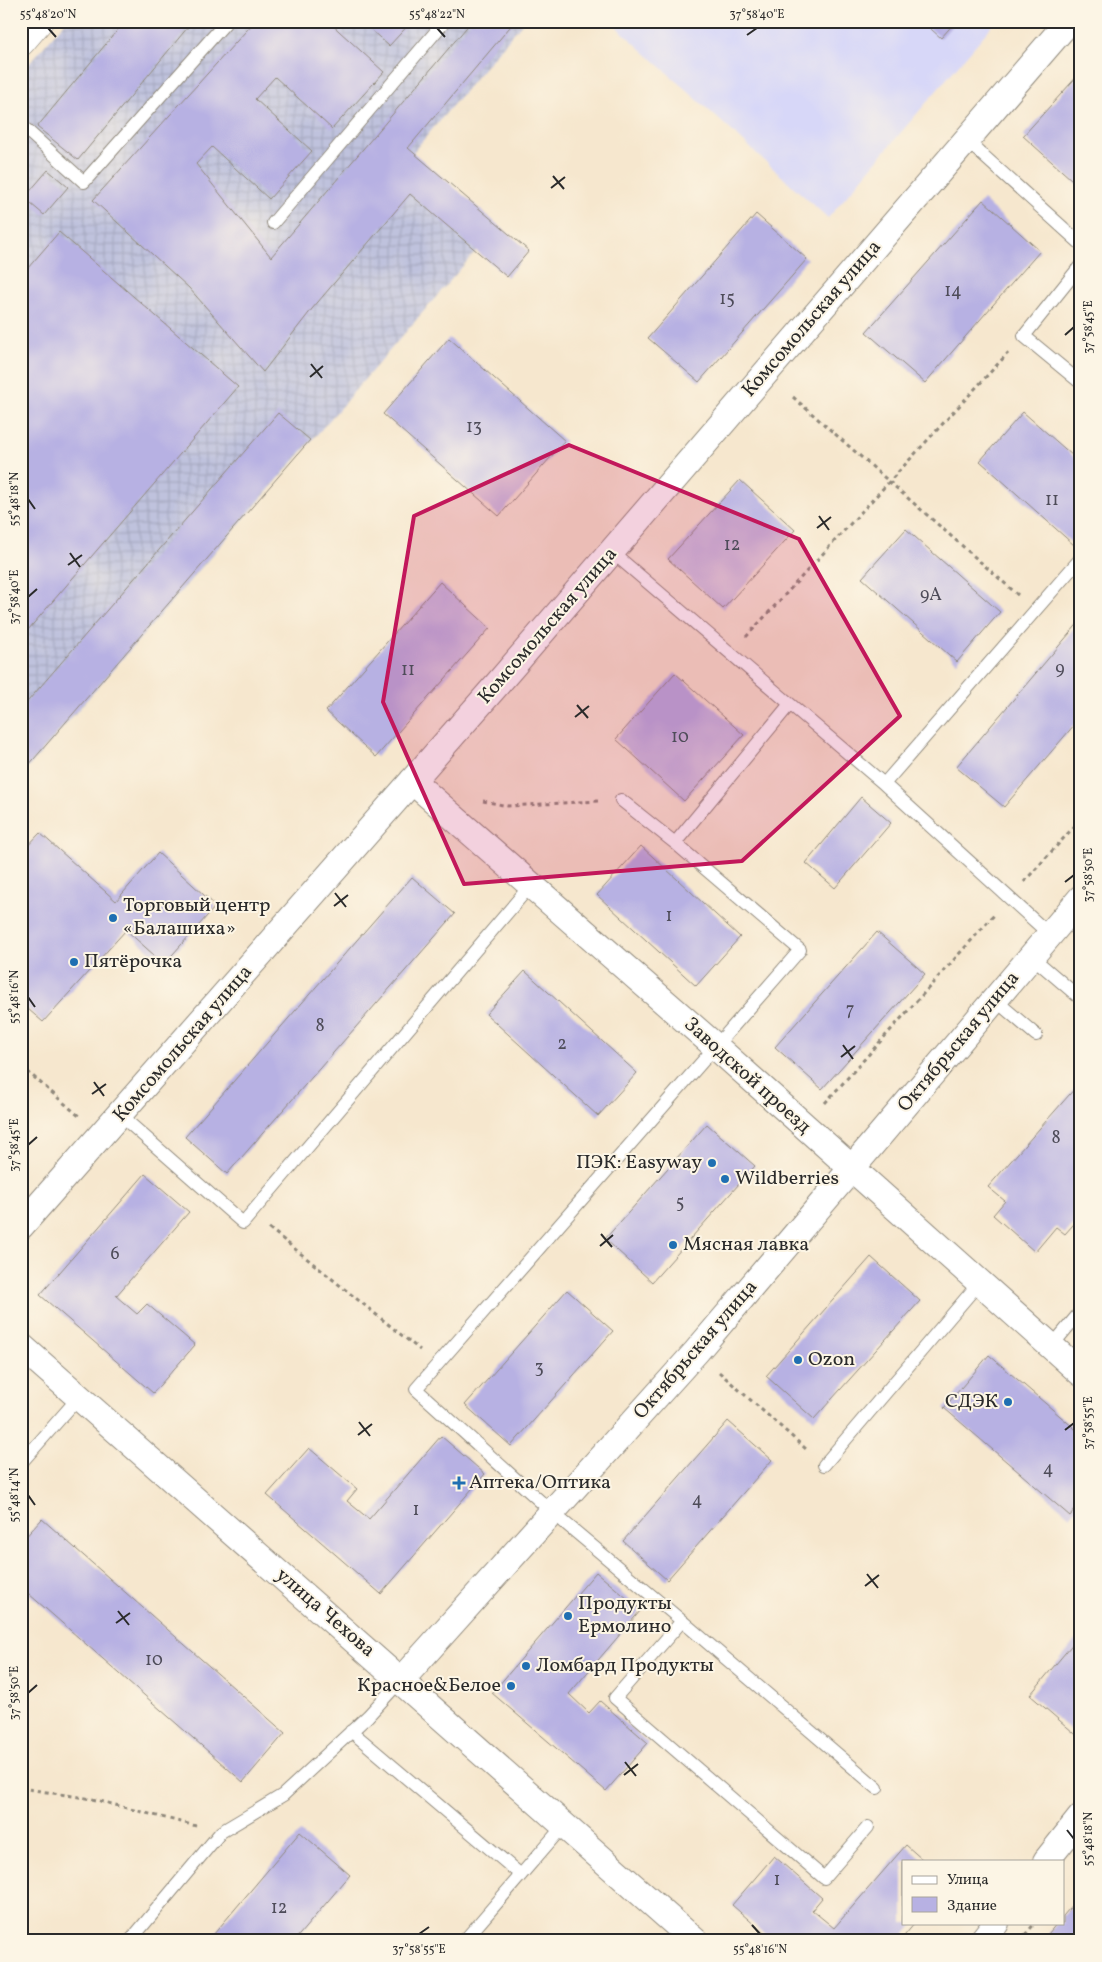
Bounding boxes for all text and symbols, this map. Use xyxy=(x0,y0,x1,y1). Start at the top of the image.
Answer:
text: 55°48'20"N xyxy=(20,7,76,23)
text: 55°48'22"N xyxy=(409,7,465,23)
text: 37°58'40"E xyxy=(730,7,784,23)
street label: Комсомольская улица xyxy=(736,234,888,404)
house number: 14 xyxy=(944,279,962,304)
house number: 15 xyxy=(719,287,735,312)
text: 37°58'45"E xyxy=(1081,300,1097,354)
house number: 13 xyxy=(466,415,482,440)
text: 55°48'18"N xyxy=(7,472,23,526)
house number: 11 xyxy=(1045,488,1059,513)
house number: 12 xyxy=(724,533,740,558)
street label: Комсомольская улица xyxy=(472,541,624,711)
text: 37°58'40"E xyxy=(7,570,23,624)
house number: 9А xyxy=(920,583,942,608)
house number: 9 xyxy=(1055,657,1065,682)
house number: 11 xyxy=(401,658,415,683)
house number: 10 xyxy=(671,725,689,750)
text: 37°58'50"E xyxy=(1081,848,1097,902)
place label: Торговый центр «Балашиха» xyxy=(123,892,270,943)
house number: 1 xyxy=(666,904,672,929)
marker: Торговый центр «Балашиха» xyxy=(107,912,119,924)
place label: Пятёрочка xyxy=(84,948,182,976)
marker: Пятёрочка xyxy=(68,956,80,968)
street label: Комсомольская улица xyxy=(107,959,259,1129)
street label: Октябрьская улица xyxy=(892,965,1026,1119)
text: 55°48'16"N xyxy=(7,970,23,1024)
house number: 7 xyxy=(846,998,854,1023)
street label: Заводской проезд xyxy=(677,1011,817,1141)
house number: 8 xyxy=(315,1014,325,1039)
house number: 2 xyxy=(557,1032,567,1057)
text: 37°58'45"E xyxy=(7,1118,23,1172)
house number: 8 xyxy=(1051,1126,1061,1151)
place label: ПЭК: Easyway xyxy=(576,1149,702,1177)
marker: ПЭК: Easyway xyxy=(706,1157,718,1169)
place label: Wildberries xyxy=(735,1165,839,1193)
marker: Wildberries xyxy=(719,1173,731,1185)
house number: 5 xyxy=(676,1191,684,1216)
place label: Мясная лавка xyxy=(683,1231,809,1259)
marker: Мясная лавка xyxy=(667,1239,679,1251)
house number: 6 xyxy=(110,1242,120,1267)
street label: Октябрьская улица xyxy=(628,1274,764,1426)
place label: Ozon xyxy=(808,1346,855,1374)
marker: Ozon xyxy=(792,1354,804,1366)
house number: 3 xyxy=(534,1356,544,1381)
place label: СДЭК xyxy=(945,1388,998,1416)
marker: СДЭК xyxy=(1002,1396,1014,1408)
text: 37°58'55"E xyxy=(1081,1396,1097,1450)
house number: 4 xyxy=(1043,1457,1053,1482)
text: 55°48'14"N xyxy=(7,1467,23,1522)
place label: Аптека/Оптика xyxy=(469,1469,611,1497)
marker: Аптека/Оптика xyxy=(453,1477,465,1489)
house number: 4 xyxy=(692,1488,702,1513)
house number: 1 xyxy=(413,1498,419,1523)
street label: улица Чехова xyxy=(269,1562,381,1664)
place label: Продукты Ермолино xyxy=(578,1590,672,1641)
marker: Продукты Ермолино xyxy=(562,1610,574,1622)
house number: 10 xyxy=(145,1648,163,1673)
place label: Ломбард Продукты xyxy=(536,1652,714,1680)
marker: Ломбард Продукты xyxy=(520,1660,532,1672)
text: 37°58'50"E xyxy=(7,1666,23,1720)
place label: Красное&Белое xyxy=(357,1672,501,1700)
marker: Красное&Белое xyxy=(505,1680,517,1692)
text: 55°48'18"N xyxy=(1081,1812,1097,1866)
legend xyxy=(902,1860,1064,1924)
house number: 1 xyxy=(774,1868,780,1893)
text: Улица xyxy=(947,1870,989,1891)
house number: 12 xyxy=(271,1896,287,1921)
text: Здание xyxy=(947,1896,997,1917)
text: 37°58'55"E xyxy=(392,1942,446,1958)
text: 55°48'16"N xyxy=(733,1942,787,1958)

